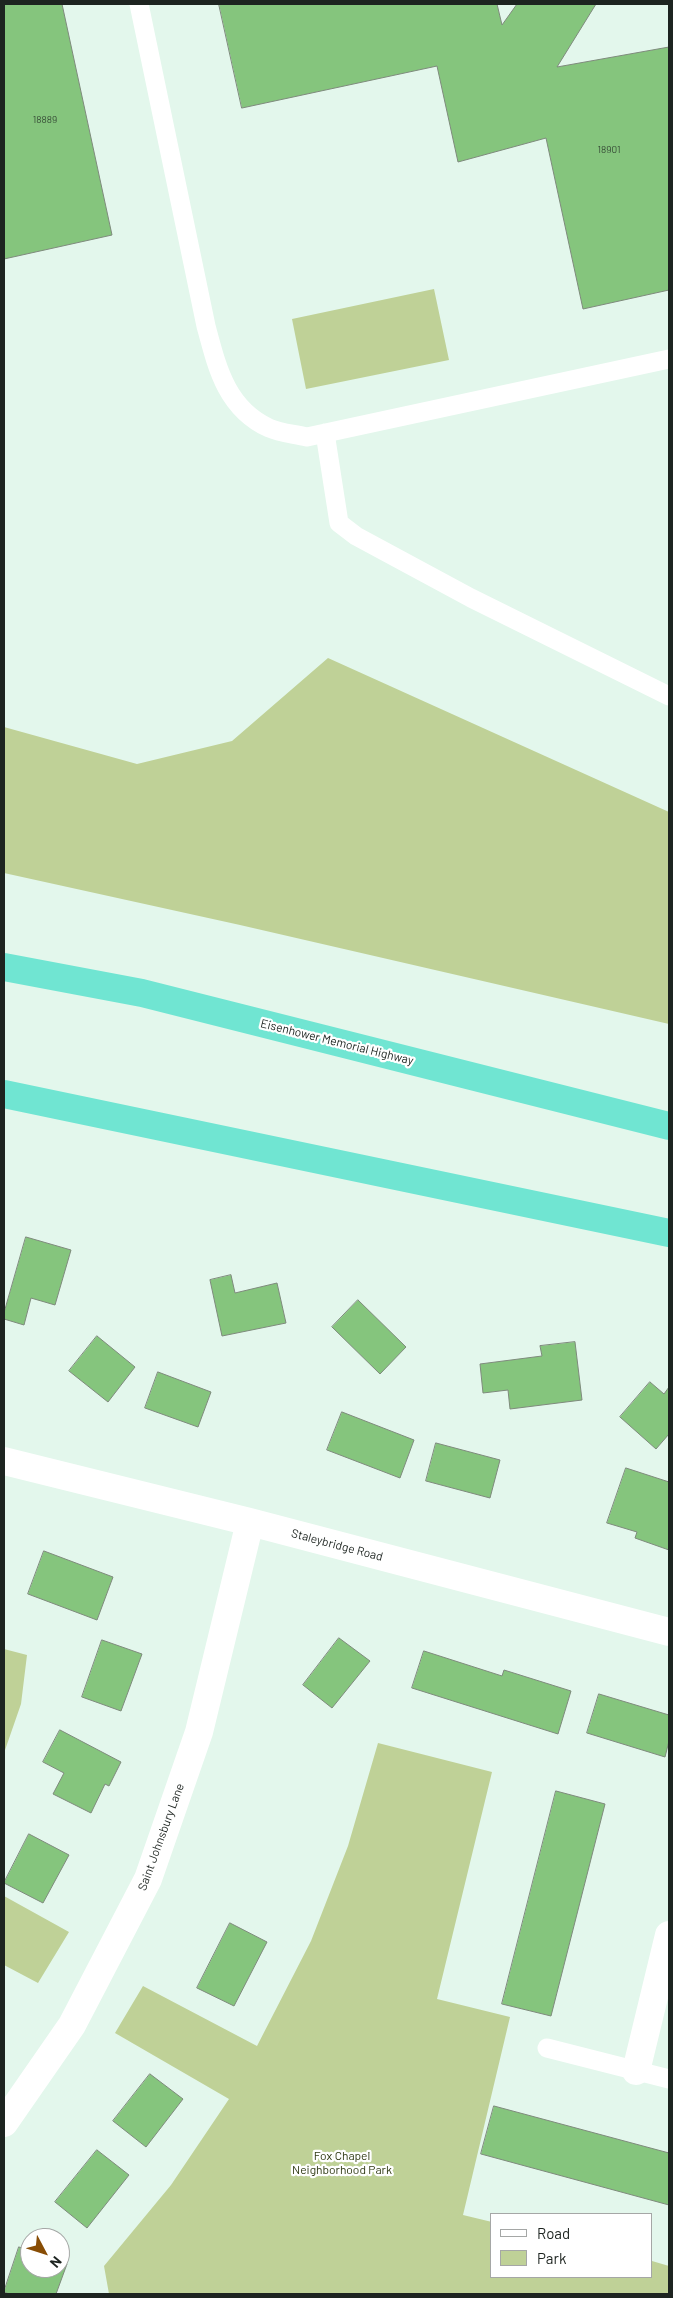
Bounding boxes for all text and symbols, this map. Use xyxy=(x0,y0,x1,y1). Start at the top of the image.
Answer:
house number: 18889 xyxy=(33,114,57,126)
house number: 18901 xyxy=(598,144,620,156)
street label: Eisenhower Memorial Highway xyxy=(259,1016,415,1068)
street label: Staleybridge Road xyxy=(290,1526,384,1564)
street label: Saint Johnsbury Lane xyxy=(135,1781,187,1893)
park label: Fox Chapel Neighborhood Park xyxy=(292,2149,392,2177)
legend xyxy=(490,2213,653,2278)
text: Road xyxy=(537,2224,570,2242)
north arrow xyxy=(20,2228,70,2278)
text: Park xyxy=(537,2249,566,2267)
text: N xyxy=(47,2253,66,2271)

